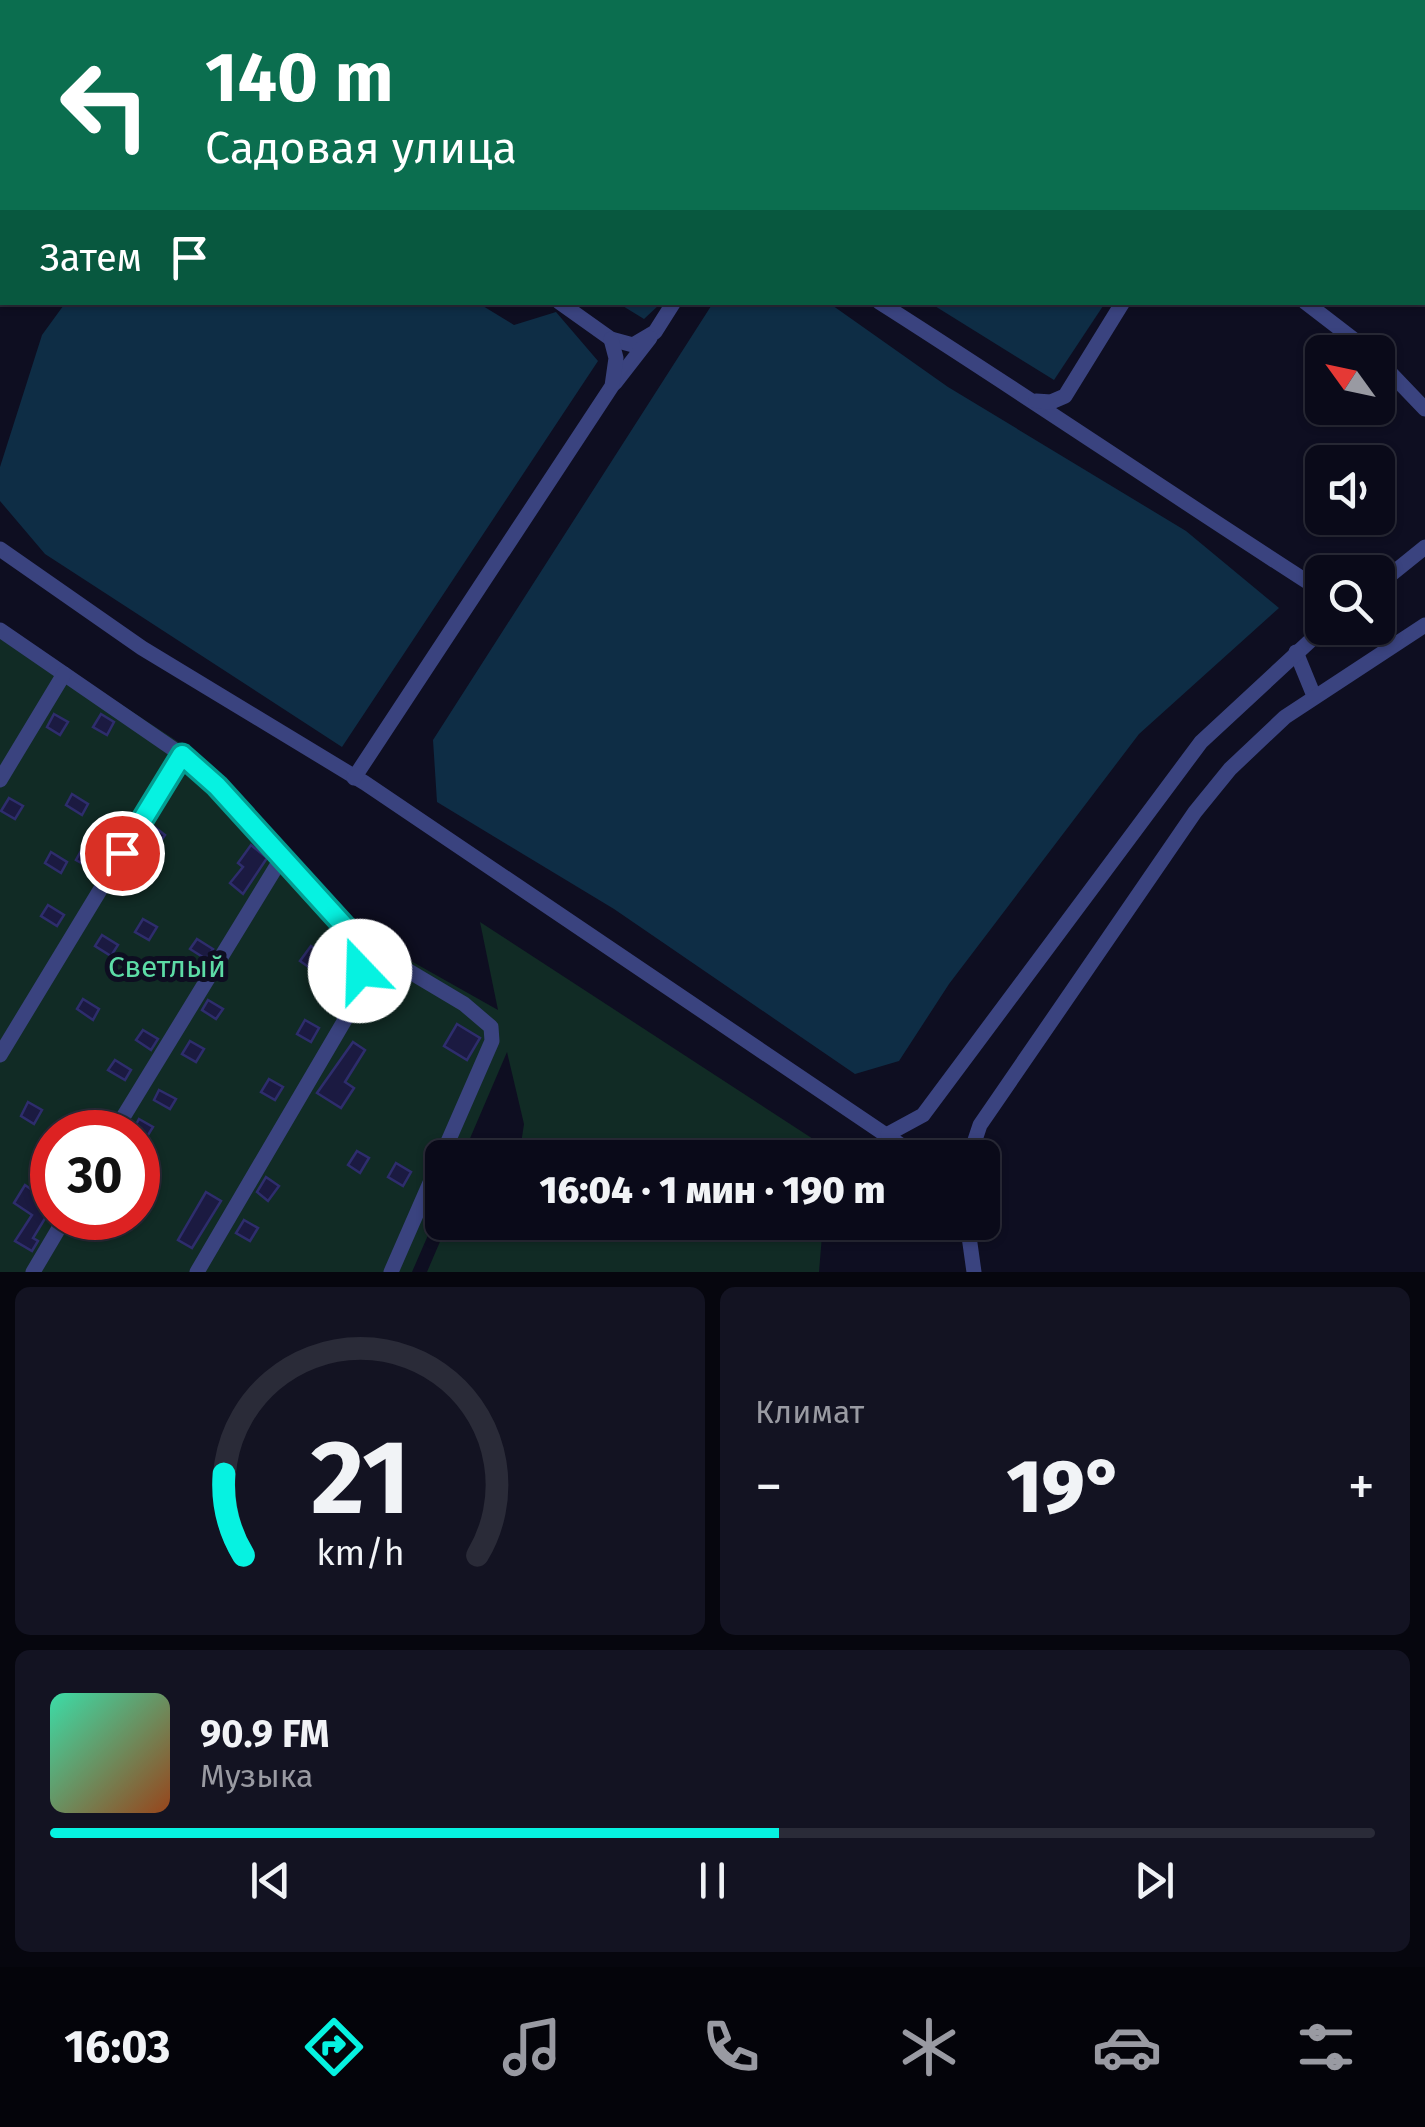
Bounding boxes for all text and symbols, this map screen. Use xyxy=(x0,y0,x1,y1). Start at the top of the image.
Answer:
text: 140 m xyxy=(205,36,394,120)
icon: left xyxy=(40,40,170,170)
text: Садовая улица xyxy=(205,121,517,175)
icon: arrive xyxy=(162,230,217,285)
text: Затем xyxy=(40,235,142,281)
north arrow xyxy=(1305,335,1395,425)
map controls xyxy=(1305,335,1395,645)
button: sound xyxy=(1305,445,1395,535)
button: search xyxy=(1305,555,1395,645)
pin xyxy=(80,811,165,896)
icon: arrive xyxy=(95,826,150,881)
position arrow xyxy=(308,919,412,1023)
park label: Светлый xyxy=(108,949,226,985)
speed limit sign: 30 xyxy=(30,1110,160,1240)
text: 16:04 · 1 мин · 190 m xyxy=(540,1167,885,1213)
text: Климат xyxy=(755,1393,864,1431)
text: 21 xyxy=(310,1416,410,1541)
text: 19° xyxy=(1006,1442,1124,1532)
text: − xyxy=(755,1454,783,1520)
text: + xyxy=(1348,1454,1375,1520)
text: km/h xyxy=(316,1532,404,1574)
text: 90.9 FM xyxy=(200,1711,329,1757)
text: Музыка xyxy=(200,1757,313,1795)
icon: previous xyxy=(243,1853,298,1908)
icon: pause xyxy=(685,1853,740,1908)
icon: next xyxy=(1127,1853,1182,1908)
icon: directions xyxy=(299,2012,369,2082)
icon: music xyxy=(497,2012,567,2082)
icon: phone xyxy=(696,2012,766,2082)
icon: climate xyxy=(894,2012,964,2082)
icon: car xyxy=(1092,2012,1162,2082)
icon: filters xyxy=(1291,2012,1361,2082)
text: 16:03 xyxy=(64,2020,171,2074)

